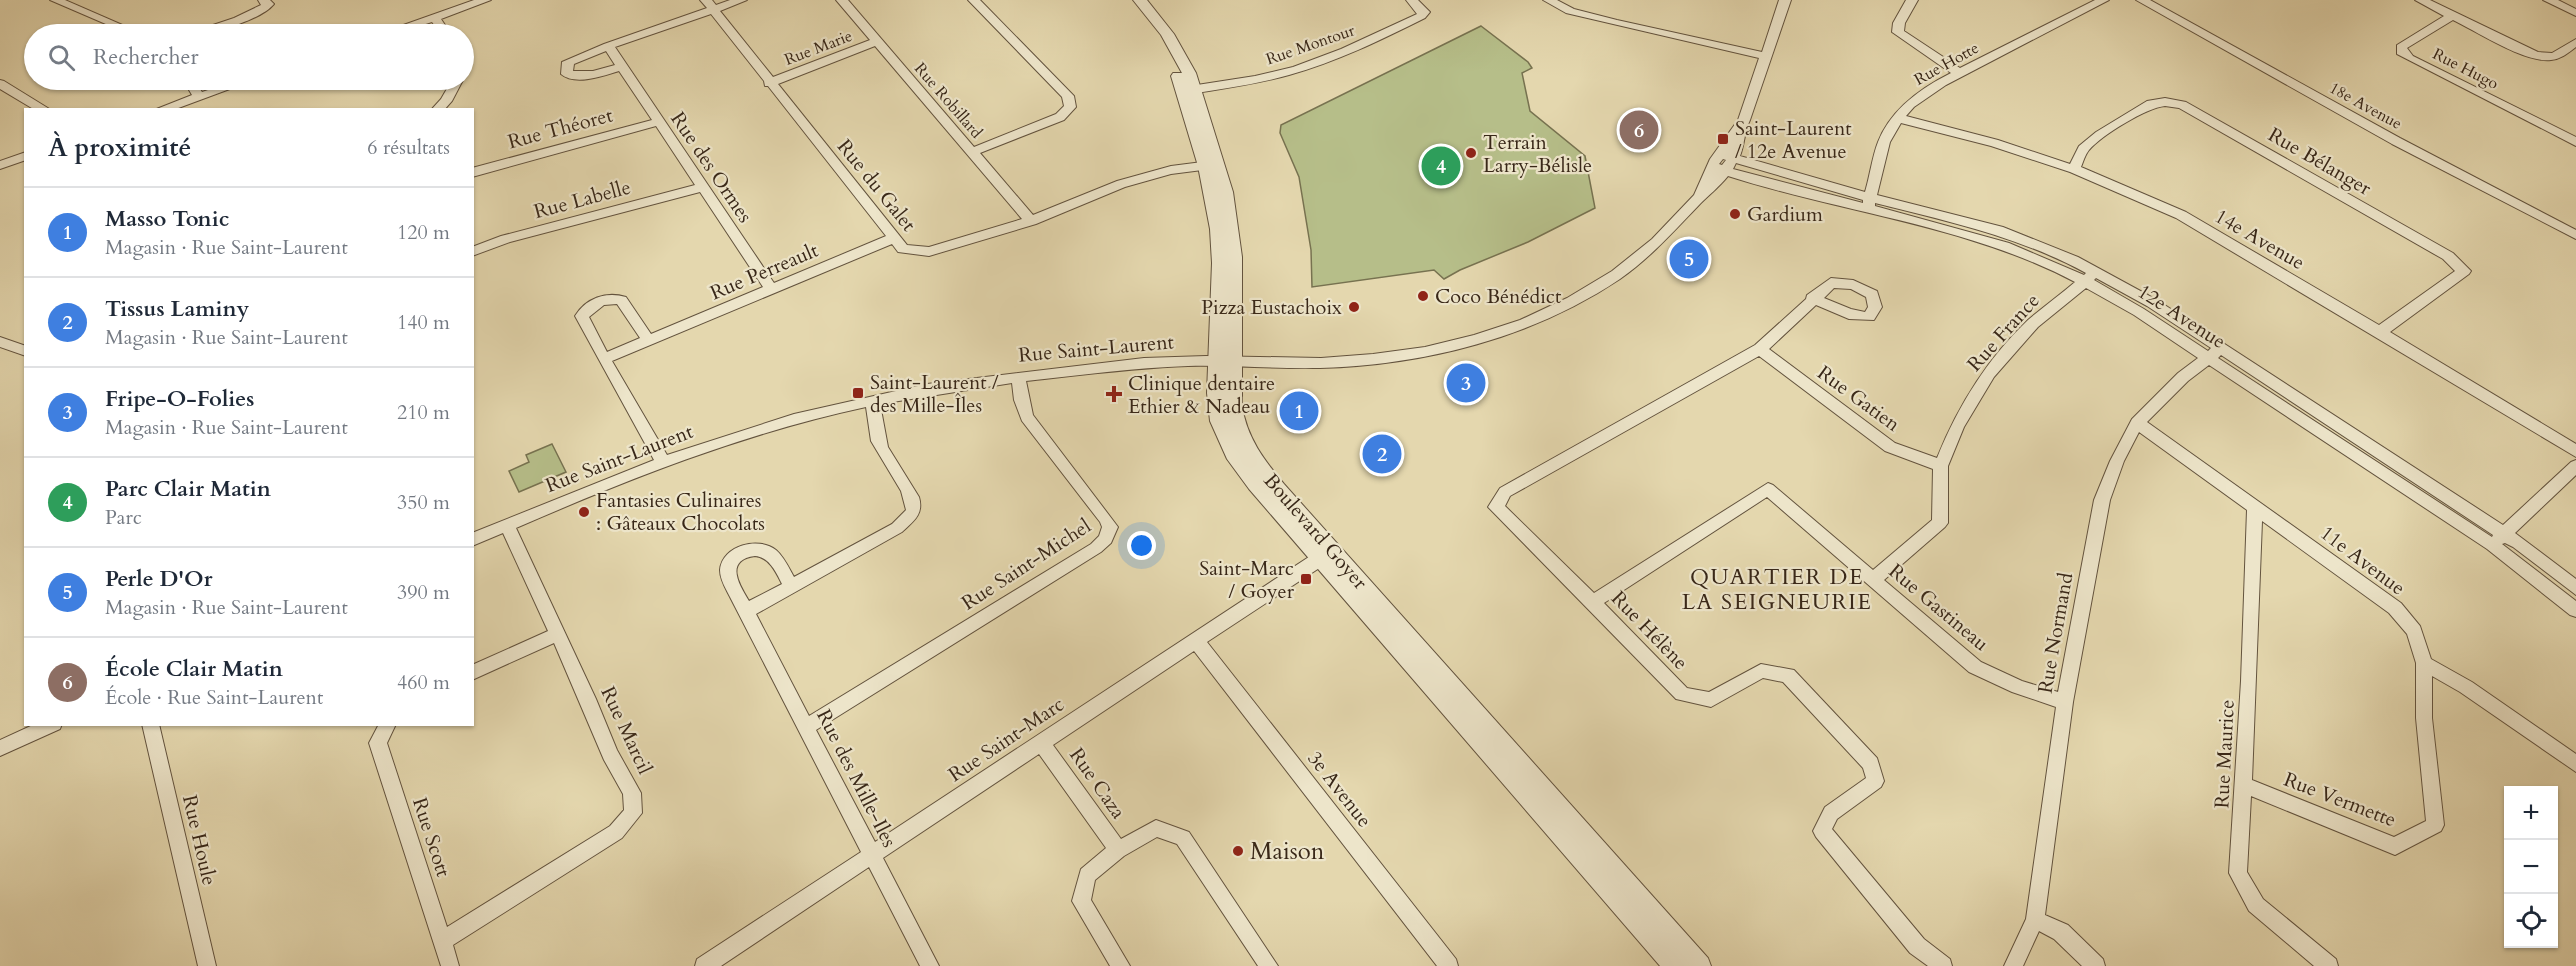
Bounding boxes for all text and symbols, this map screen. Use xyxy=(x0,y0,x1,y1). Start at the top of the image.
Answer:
street label: Rue Montour xyxy=(1263,19,1358,70)
search box xyxy=(24,24,474,90)
street label: Rue Marie xyxy=(781,25,855,71)
street label: Rue Hotte xyxy=(1910,37,1983,91)
icon: search xyxy=(45,41,78,74)
text: Rechercher xyxy=(93,42,198,72)
street label: Rue Hugo xyxy=(2429,43,2503,95)
street label: Rue Robillard xyxy=(909,58,988,144)
street label: 18e Avenue xyxy=(2325,77,2406,135)
street label: Rue Théoret xyxy=(505,101,616,155)
street label: Rue des Ormes xyxy=(665,107,759,228)
pin: 6 xyxy=(1620,108,1658,152)
place label: Saint-Laurent / 12e Avenue xyxy=(1735,115,1852,165)
street label: Rue Bélanger xyxy=(2263,121,2377,202)
place label: Terrain Larry-Bélisle xyxy=(1483,129,1592,179)
text: À proximité xyxy=(48,130,191,165)
marker: Saint-Laurent / 12e Avenue xyxy=(1716,132,1730,146)
text: 6 résultats xyxy=(367,134,450,161)
street label: Rue du Galet xyxy=(831,134,923,238)
pin: 4 xyxy=(1422,144,1460,188)
marker: Terrain Larry-Bélisle xyxy=(1464,146,1478,160)
street label: Rue Labelle xyxy=(531,174,633,225)
place label: Gardium xyxy=(1747,201,1823,228)
street label: 14e Avenue xyxy=(2210,203,2310,276)
text: Masso Tonic xyxy=(105,204,229,234)
marker: Gardium xyxy=(1728,207,1742,221)
text: 1 xyxy=(62,219,73,246)
text: 120 m xyxy=(397,219,450,246)
text: Magasin · Rue Saint-Laurent xyxy=(105,234,348,261)
street label: Rue Perreault xyxy=(706,236,823,306)
pin: 5 xyxy=(1670,236,1708,282)
street label: 12e Avenue xyxy=(2133,278,2231,355)
place label: Coco Bénédict xyxy=(1435,283,1562,310)
street label: Rue France xyxy=(1961,288,2046,377)
marker: Coco Bénédict xyxy=(1416,289,1430,303)
text: Tissus Laminy xyxy=(105,294,249,324)
place label: Pizza Eustachoix xyxy=(1201,294,1342,321)
marker: Pizza Eustachoix xyxy=(1347,300,1361,314)
text: 2 xyxy=(62,309,73,336)
text: 140 m xyxy=(397,309,450,336)
text: Magasin · Rue Saint-Laurent xyxy=(105,324,348,351)
street label: Rue Saint-Laurent xyxy=(1017,328,1176,369)
street label: Rue Gatien xyxy=(1812,359,1906,438)
pin: 3 xyxy=(1446,360,1486,406)
place label: Saint-Laurent / des Mille-Îles xyxy=(870,369,999,419)
place label: Clinique dentaire Ethier & Nadeau xyxy=(1128,370,1275,420)
text: Fripe-O-Folies xyxy=(105,384,254,414)
marker: Clinique dentaire Ethier & Nadeau xyxy=(1105,385,1123,403)
marker: Saint-Laurent / des Mille-Îles xyxy=(851,386,865,400)
pin: 1 xyxy=(1280,388,1318,434)
text: 3 xyxy=(62,399,73,426)
text: 210 m xyxy=(397,399,450,426)
text: Magasin · Rue Saint-Laurent xyxy=(105,414,348,441)
street label: Rue Saint-Laurent xyxy=(542,418,697,499)
pin: 2 xyxy=(1362,432,1402,476)
street label: Boulevard Goyer xyxy=(1258,468,1374,596)
text: Parc Clair Matin xyxy=(105,474,271,504)
place label: Fantasies Culinaires : Gâteaux Chocolats xyxy=(596,487,765,537)
text: 4 xyxy=(62,489,73,516)
text: 350 m xyxy=(397,489,450,516)
text: Parc xyxy=(105,504,142,531)
marker: Fantasies Culinaires : Gâteaux Chocolats xyxy=(577,505,591,519)
street label: Rue Saint-Michel xyxy=(956,513,1096,616)
street label: 11e Avenue xyxy=(2315,520,2411,601)
your location xyxy=(1127,531,1156,560)
place label: Saint-Marc / Goyer xyxy=(1199,555,1295,605)
street label: Rue Gastineau xyxy=(1883,558,1994,657)
district label: QUARTIER DE LA SEIGNEURIE xyxy=(1682,562,1872,617)
text: Perle D'Or xyxy=(105,564,213,594)
street label: Rue Normand xyxy=(2032,570,2079,696)
marker: Saint-Marc / Goyer xyxy=(1299,572,1313,586)
text: 5 xyxy=(62,579,73,606)
text: 390 m xyxy=(397,579,450,606)
street label: Rue Hélène xyxy=(1605,585,1694,676)
text: Magasin · Rue Saint-Laurent xyxy=(105,594,348,621)
text: École Clair Matin xyxy=(105,654,283,684)
text: 6 xyxy=(62,669,73,696)
text: 460 m xyxy=(397,669,450,696)
street label: Rue Marcil xyxy=(594,682,659,778)
text: École · Rue Saint-Laurent xyxy=(105,684,323,711)
street label: Rue Saint-Marc xyxy=(943,691,1069,788)
street label: Rue Maurice xyxy=(2208,699,2241,809)
street label: Rue des Mille-Iles xyxy=(810,705,903,852)
street label: Rue Caza xyxy=(1063,742,1132,824)
street label: 3e Avenue xyxy=(1301,746,1378,833)
street label: Rue Vermette xyxy=(2280,766,2400,833)
map controls xyxy=(2504,786,2558,948)
button: + xyxy=(2504,786,2558,840)
street label: Rue Houle xyxy=(176,792,223,888)
street label: Rue Scott xyxy=(406,794,457,881)
place label: Maison xyxy=(1250,835,1325,868)
button: − xyxy=(2504,840,2558,894)
marker: Maison xyxy=(1231,844,1245,858)
button: locate xyxy=(2504,894,2558,948)

